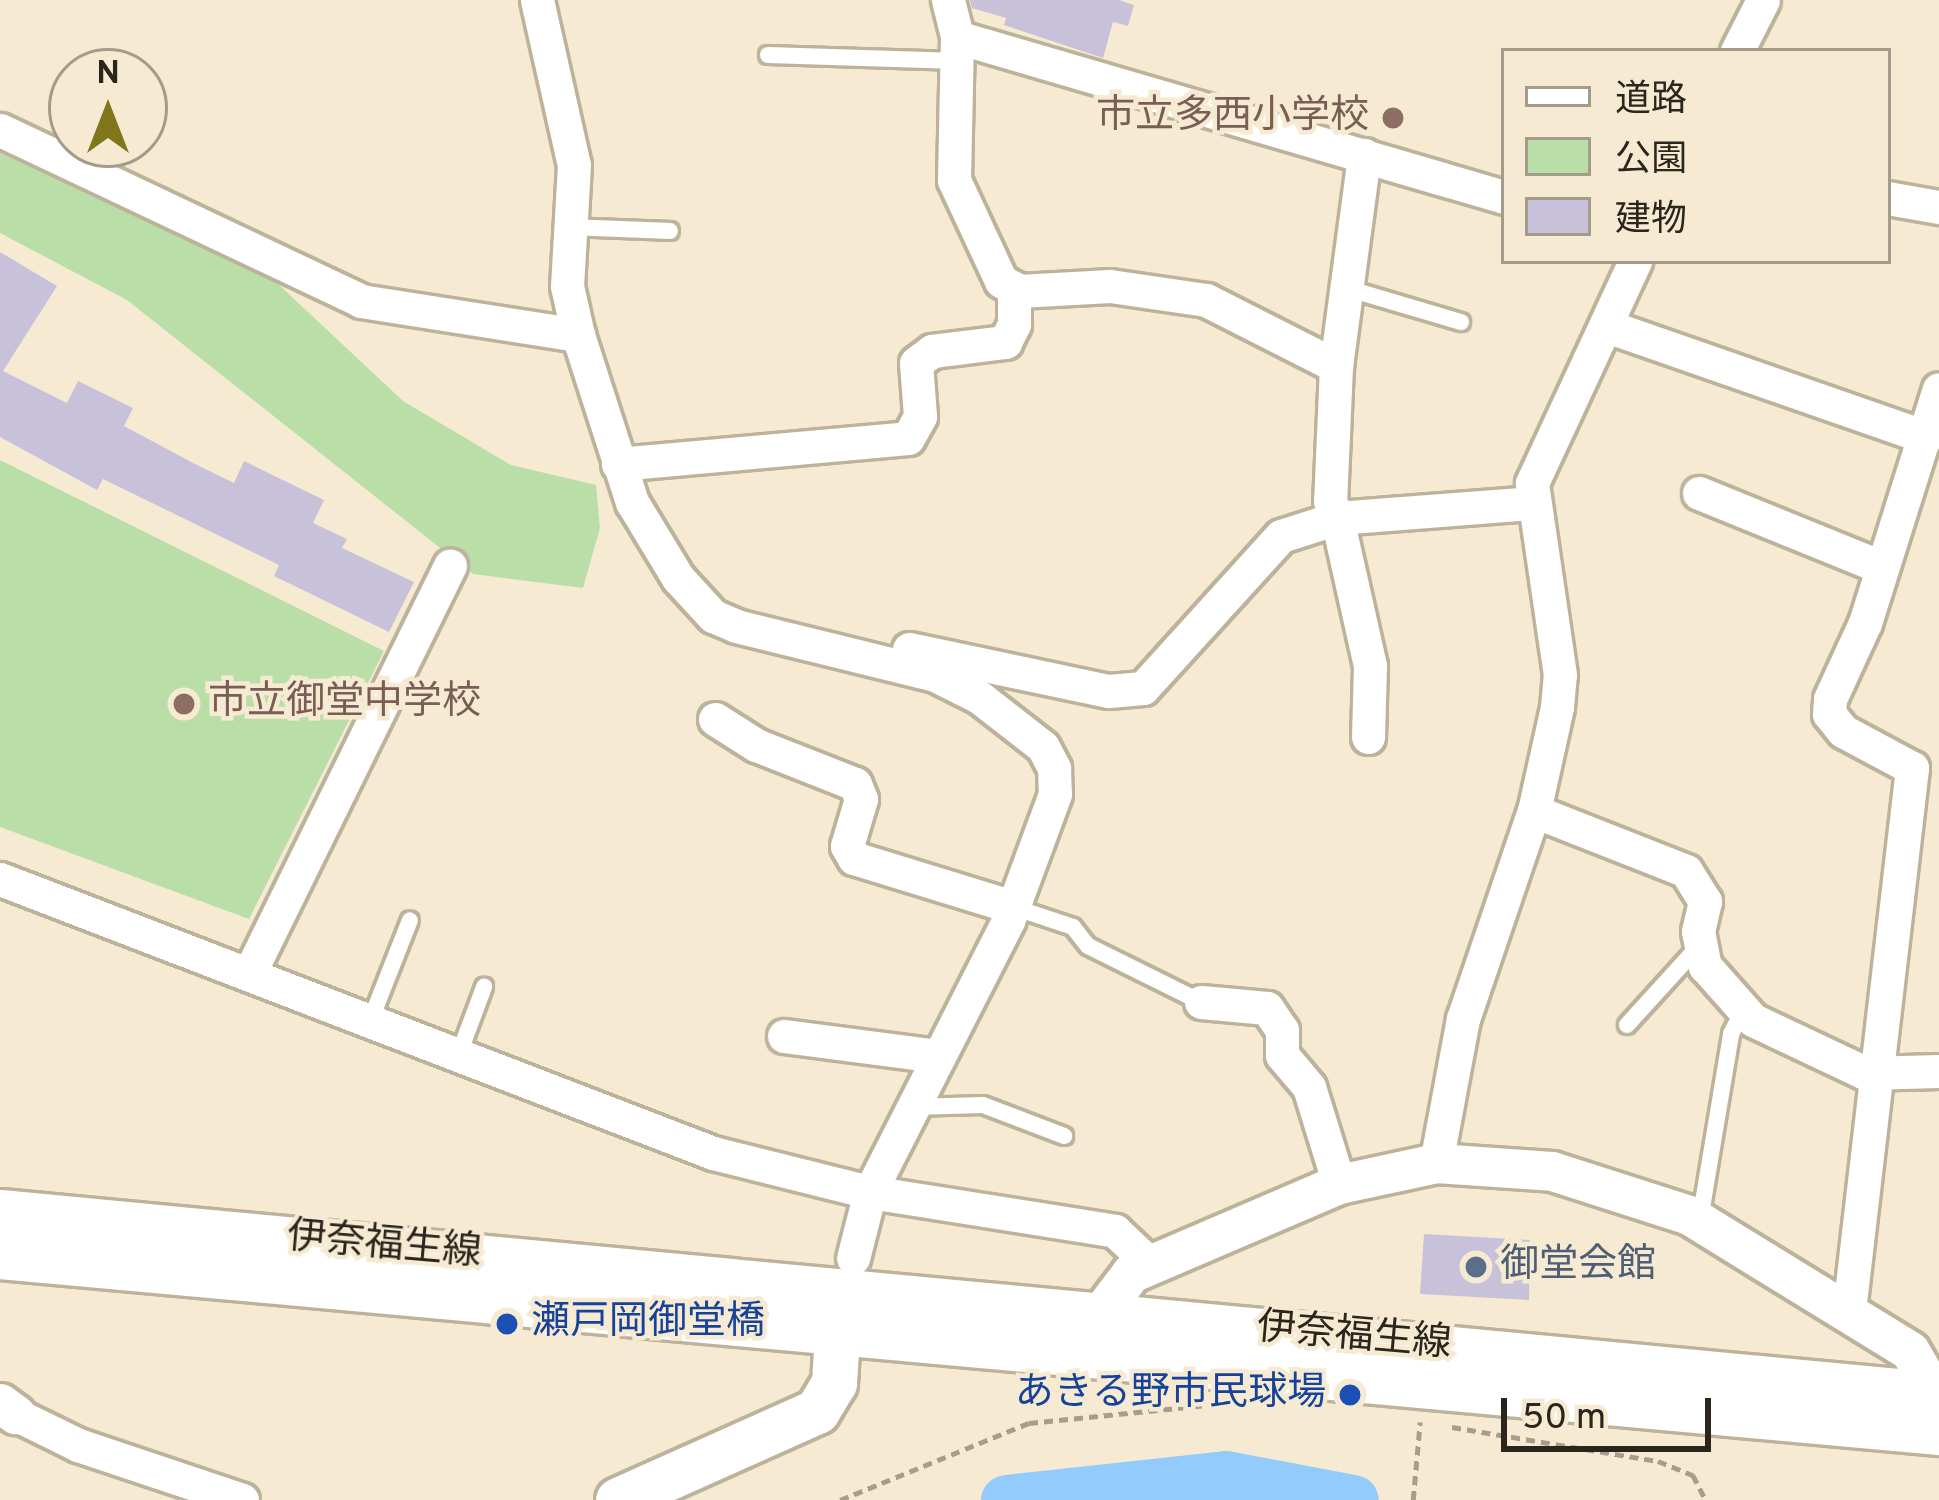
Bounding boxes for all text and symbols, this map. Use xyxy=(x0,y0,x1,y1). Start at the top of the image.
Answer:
north arrow xyxy=(48,48,168,168)
legend xyxy=(1501,48,1891,264)
text: N xyxy=(96,54,120,96)
text: 道路 xyxy=(1615,78,1687,124)
place label: 市立多西小学校 xyxy=(1096,95,1369,141)
marker: 市立多西小学校 xyxy=(1380,105,1406,131)
text: 公園 xyxy=(1615,138,1687,184)
text: 建物 xyxy=(1615,198,1687,244)
place label: 市立御堂中学校 xyxy=(208,681,481,727)
marker: 市立御堂中学校 xyxy=(171,691,197,717)
street label: 伊奈福生線 xyxy=(285,1215,483,1279)
place label: 御堂会館 xyxy=(1500,1244,1656,1290)
marker: 御堂会館 xyxy=(1463,1254,1489,1280)
place label: 瀬戸岡御堂橋 xyxy=(531,1301,765,1347)
street label: 伊奈福生線 xyxy=(1255,1306,1453,1370)
marker: 瀬戸岡御堂橋 xyxy=(494,1311,520,1337)
place label: あきる野市民球場 xyxy=(1014,1372,1326,1418)
scale bar xyxy=(1507,1374,1717,1448)
marker: あきる野市民球場 xyxy=(1337,1382,1363,1408)
text: 50 m xyxy=(1522,1396,1606,1442)

